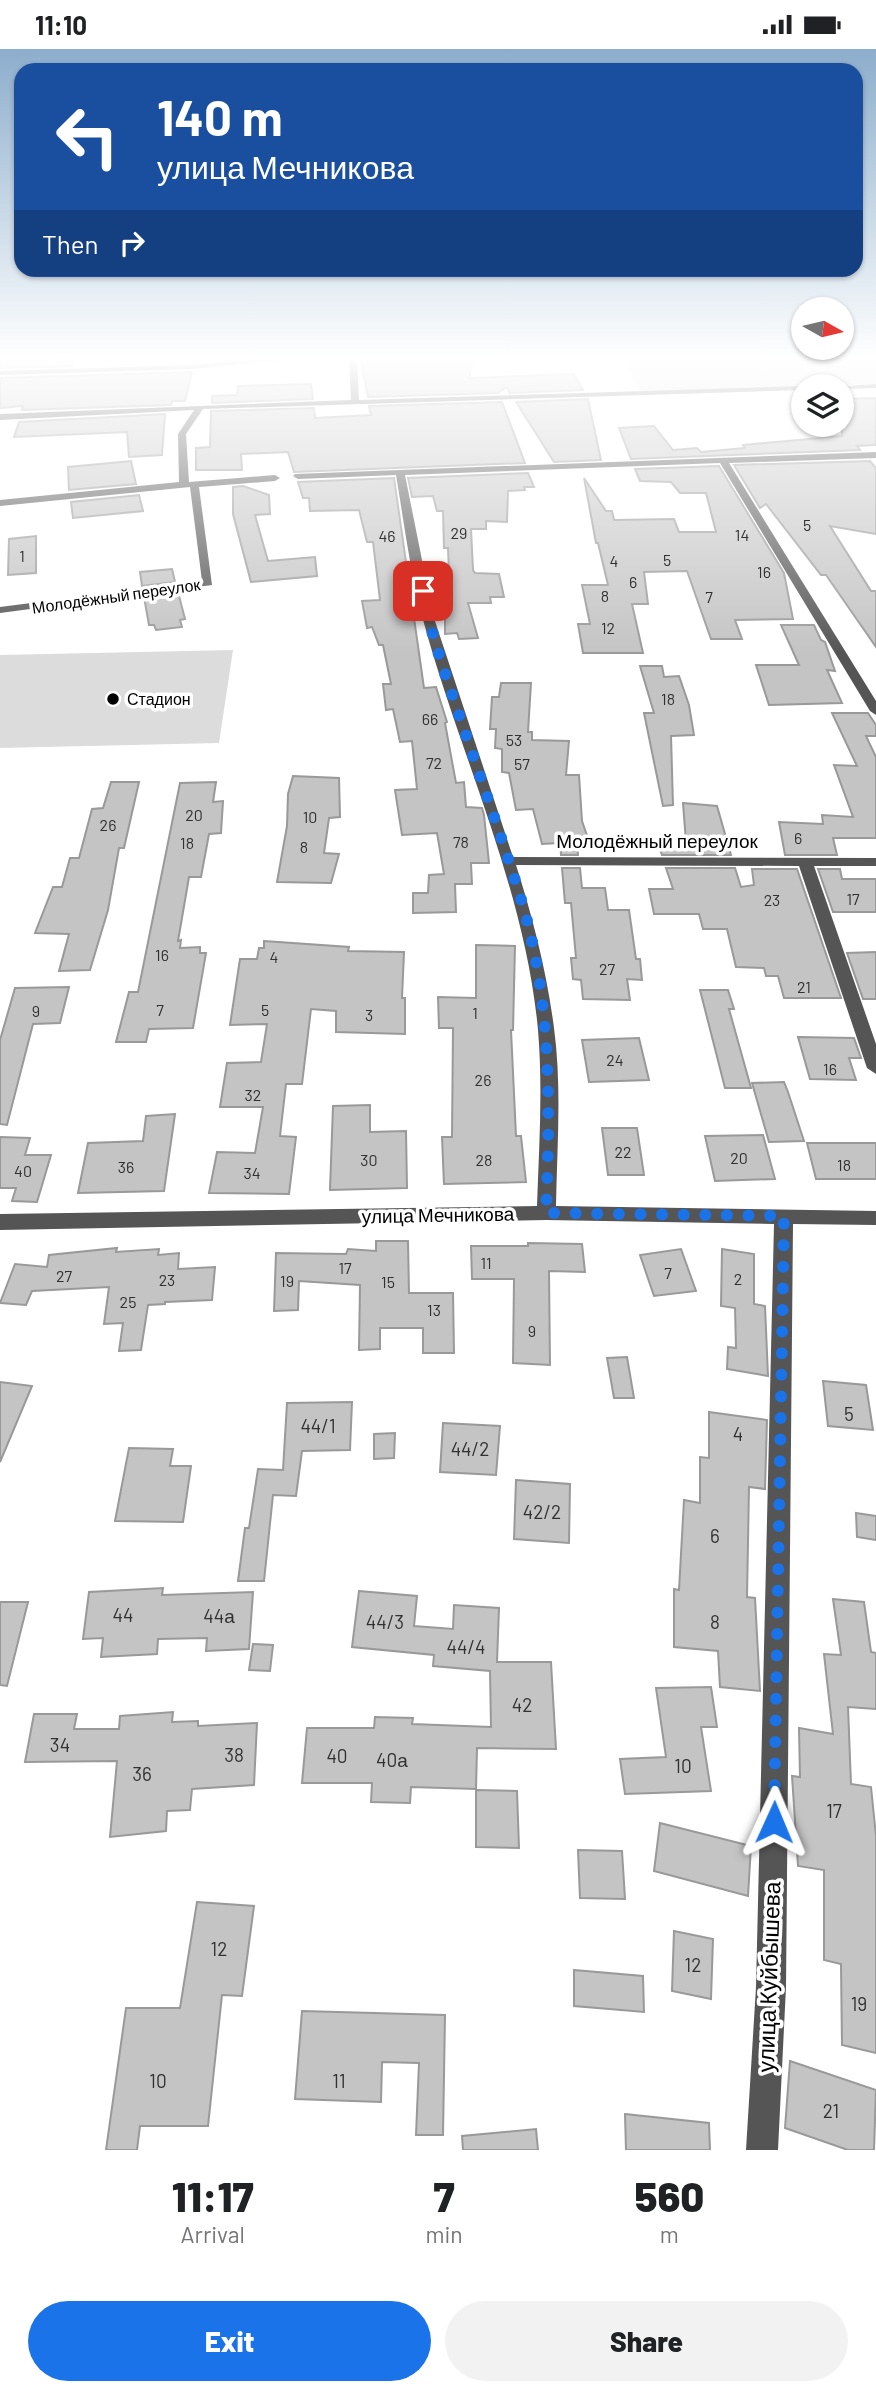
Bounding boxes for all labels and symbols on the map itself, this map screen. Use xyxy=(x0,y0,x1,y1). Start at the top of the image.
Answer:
north arrow xyxy=(791,297,854,361)
house number: 5 xyxy=(803,515,811,534)
house number: 29 xyxy=(451,523,467,542)
house number: 14 xyxy=(735,525,749,544)
house number: 46 xyxy=(378,526,396,545)
house number: 1 xyxy=(19,546,25,565)
house number: 5 xyxy=(663,550,671,569)
house number: 4 xyxy=(610,551,618,570)
pin xyxy=(393,561,453,621)
house number: 16 xyxy=(757,562,771,581)
house number: 6 xyxy=(629,572,637,591)
street label: Молодёжный переулок xyxy=(31,574,202,617)
house number: 8 xyxy=(601,586,609,605)
house number: 7 xyxy=(705,587,713,606)
house number: 12 xyxy=(601,618,615,637)
place label: Стадион xyxy=(127,689,191,708)
house number: 18 xyxy=(661,689,675,708)
marker: Стадион xyxy=(105,691,121,707)
house number: 66 xyxy=(422,709,438,728)
house number: 53 xyxy=(506,730,522,749)
house number: 72 xyxy=(426,753,442,772)
house number: 57 xyxy=(514,754,530,773)
house number: 20 xyxy=(185,805,203,824)
house number: 10 xyxy=(303,807,317,826)
house number: 26 xyxy=(100,815,116,834)
house number: 6 xyxy=(794,828,802,847)
street label: Молодёжный переулок xyxy=(556,829,758,852)
house number: 78 xyxy=(453,832,469,851)
house number: 18 xyxy=(180,833,194,852)
house number: 8 xyxy=(300,837,308,856)
house number: 17 xyxy=(846,889,860,908)
house number: 23 xyxy=(764,890,780,909)
house number: 16 xyxy=(155,945,169,964)
house number: 4 xyxy=(270,947,278,966)
house number: 27 xyxy=(599,959,615,978)
house number: 21 xyxy=(797,977,811,996)
house number: 7 xyxy=(156,1000,164,1019)
house number: 5 xyxy=(261,1000,269,1019)
house number: 9 xyxy=(32,1001,40,1020)
house number: 1 xyxy=(472,1003,478,1022)
house number: 3 xyxy=(365,1005,373,1024)
house number: 24 xyxy=(606,1050,624,1069)
house number: 16 xyxy=(823,1059,837,1078)
house number: 26 xyxy=(475,1070,491,1089)
house number: 32 xyxy=(245,1085,261,1104)
house number: 22 xyxy=(614,1142,632,1161)
house number: 20 xyxy=(730,1148,748,1167)
house number: 30 xyxy=(360,1150,378,1169)
house number: 28 xyxy=(476,1150,492,1169)
house number: 18 xyxy=(837,1155,851,1174)
house number: 36 xyxy=(118,1157,134,1176)
house number: 40 xyxy=(14,1161,32,1180)
house number: 34 xyxy=(243,1163,261,1182)
street label: улица Мечникова xyxy=(362,1202,515,1227)
house number: 11 xyxy=(480,1253,492,1272)
house number: 17 xyxy=(338,1258,352,1277)
house number: 7 xyxy=(664,1263,672,1282)
house number: 27 xyxy=(56,1266,72,1285)
house number: 2 xyxy=(734,1269,742,1288)
house number: 23 xyxy=(159,1270,175,1289)
house number: 19 xyxy=(280,1271,294,1290)
house number: 15 xyxy=(381,1272,395,1291)
house number: 25 xyxy=(120,1292,136,1311)
house number: 13 xyxy=(427,1300,441,1319)
house number: 9 xyxy=(528,1321,536,1340)
house number: 5 xyxy=(844,1402,854,1425)
house number: 44/1 xyxy=(300,1414,336,1437)
house number: 4 xyxy=(733,1422,743,1445)
house number: 44/2 xyxy=(451,1437,489,1460)
house number: 42/2 xyxy=(523,1500,561,1523)
house number: 6 xyxy=(710,1524,720,1547)
house number: 44 xyxy=(113,1603,133,1626)
house number: 44а xyxy=(203,1604,235,1627)
house number: 44/3 xyxy=(366,1610,404,1633)
house number: 8 xyxy=(710,1610,720,1633)
house number: 44/4 xyxy=(446,1635,486,1658)
house number: 42 xyxy=(512,1693,532,1716)
house number: 34 xyxy=(50,1733,70,1756)
house number: 38 xyxy=(224,1743,244,1766)
house number: 40 xyxy=(326,1744,348,1767)
house number: 40а xyxy=(376,1748,408,1771)
house number: 10 xyxy=(674,1754,692,1777)
house number: 36 xyxy=(132,1762,152,1785)
position arrow xyxy=(737,1785,811,1859)
house number: 17 xyxy=(826,1799,842,1822)
street label: улица Куйбышева xyxy=(751,1881,785,2073)
house number: 12 xyxy=(211,1937,227,1960)
house number: 12 xyxy=(685,1953,701,1976)
house number: 19 xyxy=(851,1992,867,2015)
house number: 10 xyxy=(149,2069,167,2092)
house number: 11 xyxy=(332,2069,346,2092)
house number: 21 xyxy=(823,2099,839,2122)

